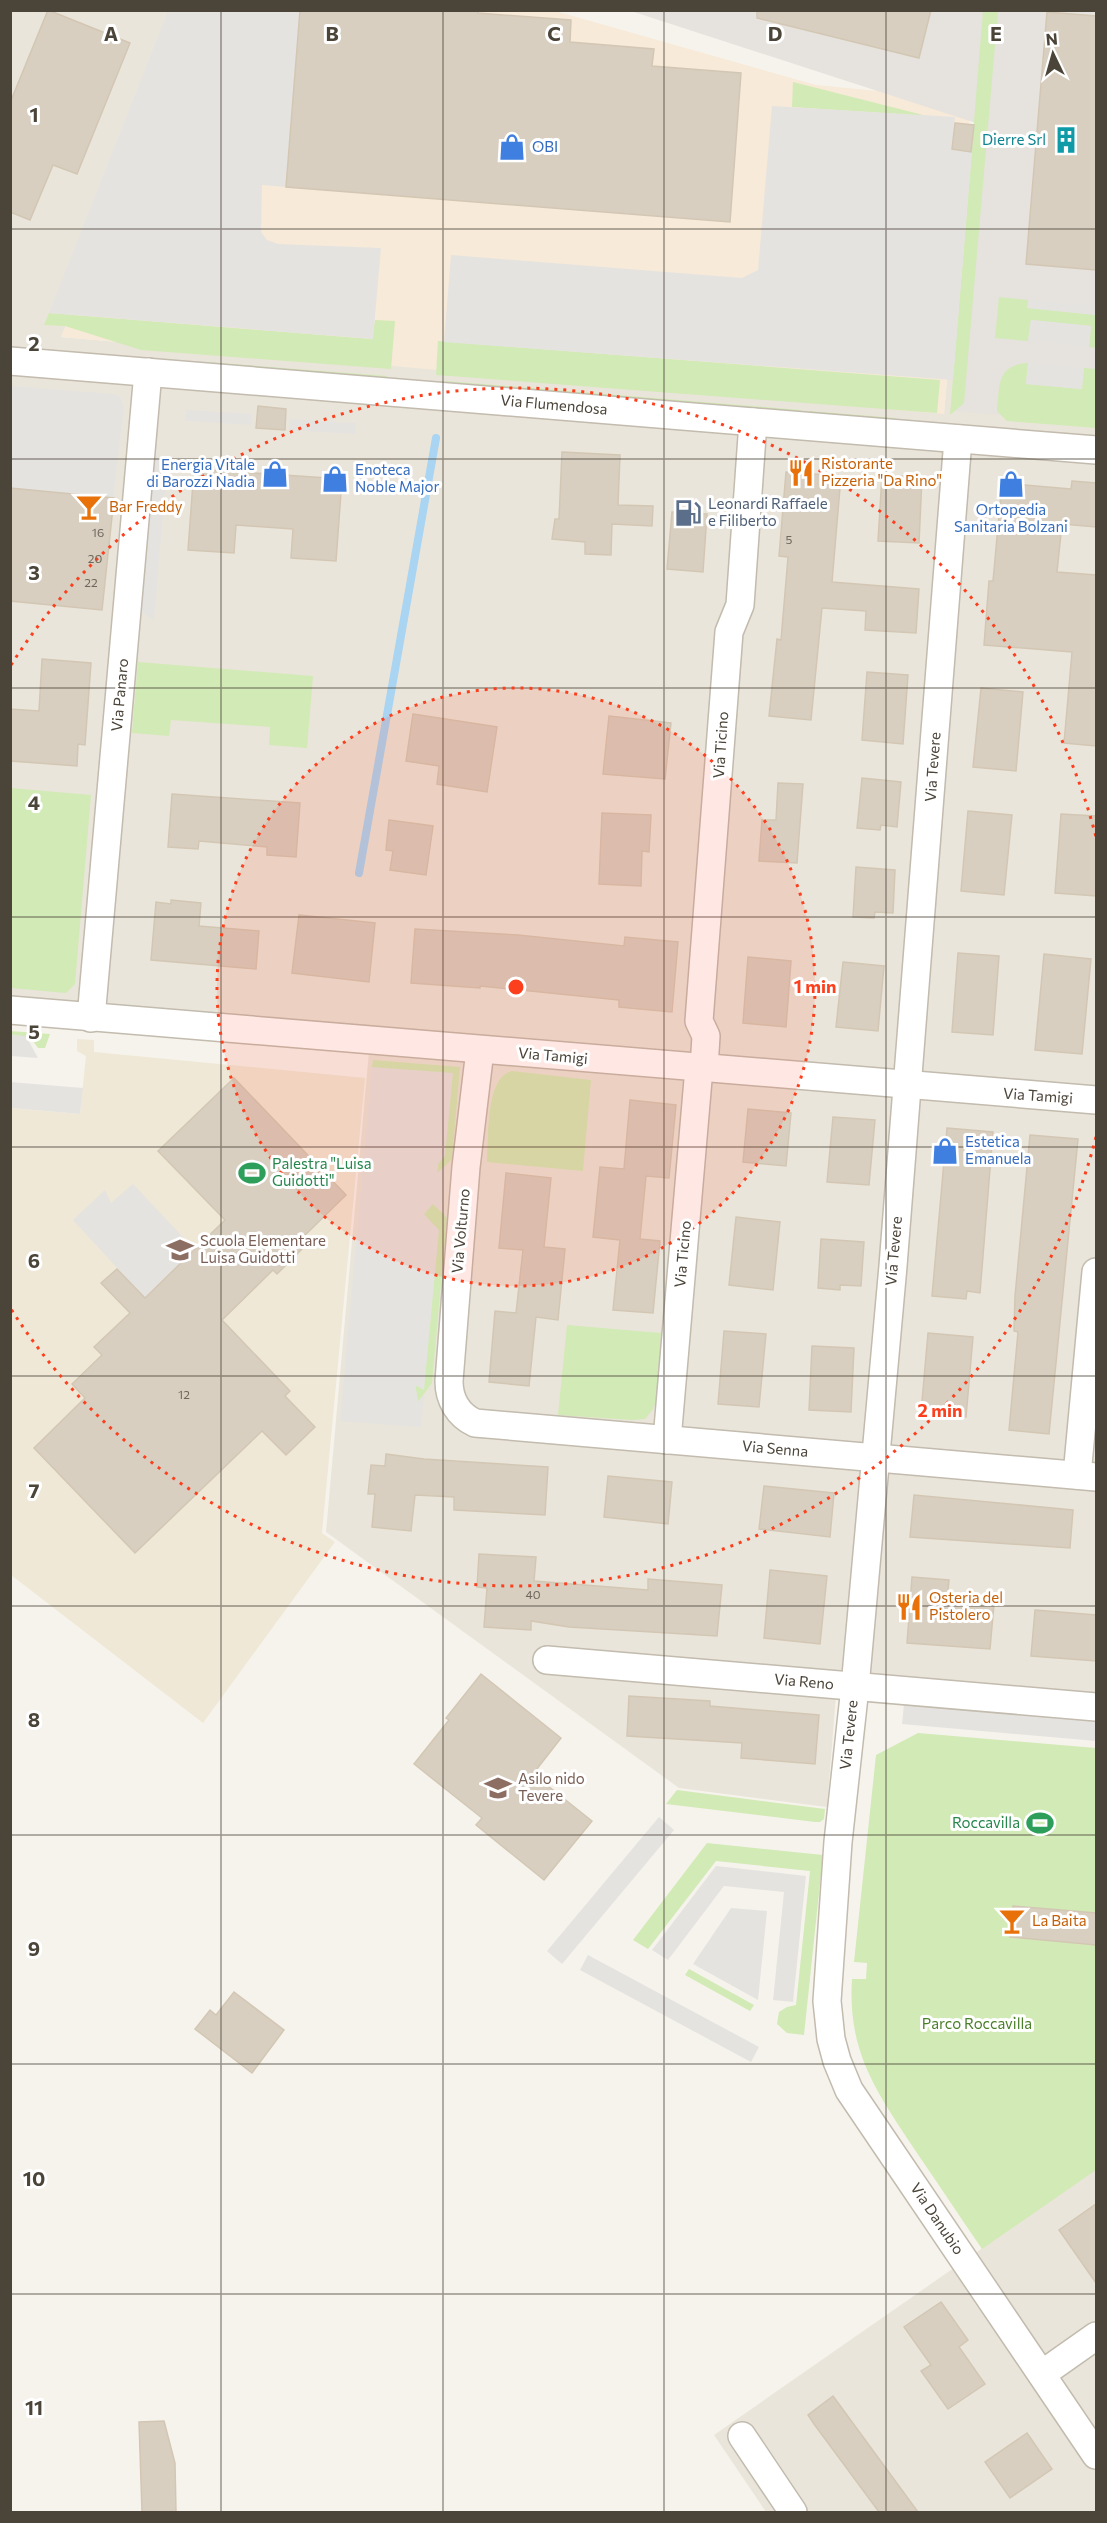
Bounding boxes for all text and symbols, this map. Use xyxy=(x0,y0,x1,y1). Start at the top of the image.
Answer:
text: A xyxy=(104,21,118,45)
text: B xyxy=(325,21,339,45)
text: C xyxy=(547,21,561,45)
text: D xyxy=(768,21,782,45)
text: E xyxy=(990,21,1002,45)
north arrow xyxy=(1023,24,1083,84)
text: N xyxy=(1045,29,1058,49)
text: 1 xyxy=(29,102,39,126)
building icon: Dierre Srl xyxy=(1051,125,1081,155)
place label: Dierre Srl xyxy=(982,130,1046,148)
shop icon: OBI xyxy=(497,132,527,162)
place label: OBI xyxy=(532,137,558,155)
text: 2 xyxy=(28,331,40,355)
street label: Via Flumendosa xyxy=(500,390,608,418)
place label: Ristorante Pizzeria "Da Rino" xyxy=(821,454,942,489)
place label: Energia Vitale di Barozzi Nadia xyxy=(146,455,255,490)
restaurant icon: Ristorante Pizzeria "Da Rino" xyxy=(786,458,816,488)
shop icon: Energia Vitale di Barozzi Nadia xyxy=(260,459,290,489)
place label: Enoteca Noble Major xyxy=(355,460,440,495)
shop icon: Enoteca Noble Major xyxy=(320,464,350,494)
shop icon: Ortopedia Sanitaria Bolzani xyxy=(996,469,1026,499)
bar icon: Bar Freddy xyxy=(74,492,104,522)
place label: Leonardi Raffaele e Filiberto xyxy=(708,494,828,529)
place label: Bar Freddy xyxy=(109,497,183,515)
fuel station icon: Leonardi Raffaele e Filiberto xyxy=(673,498,703,528)
place label: Ortopedia Sanitaria Bolzani xyxy=(954,500,1068,535)
house number: 16 xyxy=(92,525,104,539)
house number: 5 xyxy=(786,532,793,546)
house number: 20 xyxy=(88,551,102,565)
text: 3 xyxy=(28,560,40,584)
house number: 22 xyxy=(84,575,98,589)
street label: Via Panaro xyxy=(107,658,131,732)
street label: Via Ticino xyxy=(709,711,731,779)
street label: Via Tevere xyxy=(921,731,943,802)
text: 4 xyxy=(28,790,40,814)
text: 1 min xyxy=(794,975,836,997)
centre of rings xyxy=(506,977,526,997)
text: 5 xyxy=(28,1019,40,1043)
street label: Via Tamigi xyxy=(517,1043,589,1067)
street label: Via Tamigi xyxy=(1003,1084,1074,1106)
place label: Estetica Emanuela xyxy=(965,1132,1031,1167)
shop icon: Estetica Emanuela xyxy=(930,1136,960,1166)
place label: Palestra "Luisa Guidotti" xyxy=(272,1154,372,1189)
sports icon: Palestra "Luisa Guidotti" xyxy=(237,1158,267,1188)
street label: Via Volturno xyxy=(447,1188,473,1274)
street label: Via Tevere xyxy=(881,1215,905,1287)
street label: Via Ticino xyxy=(670,1220,694,1288)
place label: Scuola Elementare Luisa Guidotti xyxy=(200,1231,326,1266)
school or university icon: Scuola Elementare Luisa Guidotti xyxy=(165,1235,195,1265)
text: 6 xyxy=(28,1248,40,1272)
house number: 12 xyxy=(178,1387,190,1401)
text: 2 min xyxy=(918,1399,962,1421)
street label: Via Senna xyxy=(741,1436,809,1460)
text: 7 xyxy=(29,1478,40,1502)
house number: 40 xyxy=(525,1587,541,1601)
place label: Osteria del Pistolero xyxy=(929,1588,1003,1623)
restaurant icon: Osteria del Pistolero xyxy=(894,1592,924,1622)
street label: Via Reno xyxy=(773,1669,835,1693)
street label: Via Tevere xyxy=(835,1699,861,1771)
text: 8 xyxy=(28,1707,40,1731)
place label: Asilo nido Tevere xyxy=(518,1769,585,1804)
school or university icon: Asilo nido Tevere xyxy=(483,1773,513,1803)
sports icon: Roccavilla xyxy=(1025,1808,1055,1838)
place label: Roccavilla xyxy=(952,1813,1020,1831)
bar icon: La Baita xyxy=(997,1906,1027,1936)
place label: La Baita xyxy=(1032,1911,1087,1929)
text: 9 xyxy=(28,1936,40,1960)
park label: Parco Roccavilla xyxy=(922,2014,1032,2032)
text: 10 xyxy=(23,2166,45,2190)
street label: Via Danubio xyxy=(907,2179,968,2258)
text: 11 xyxy=(25,2395,43,2419)

